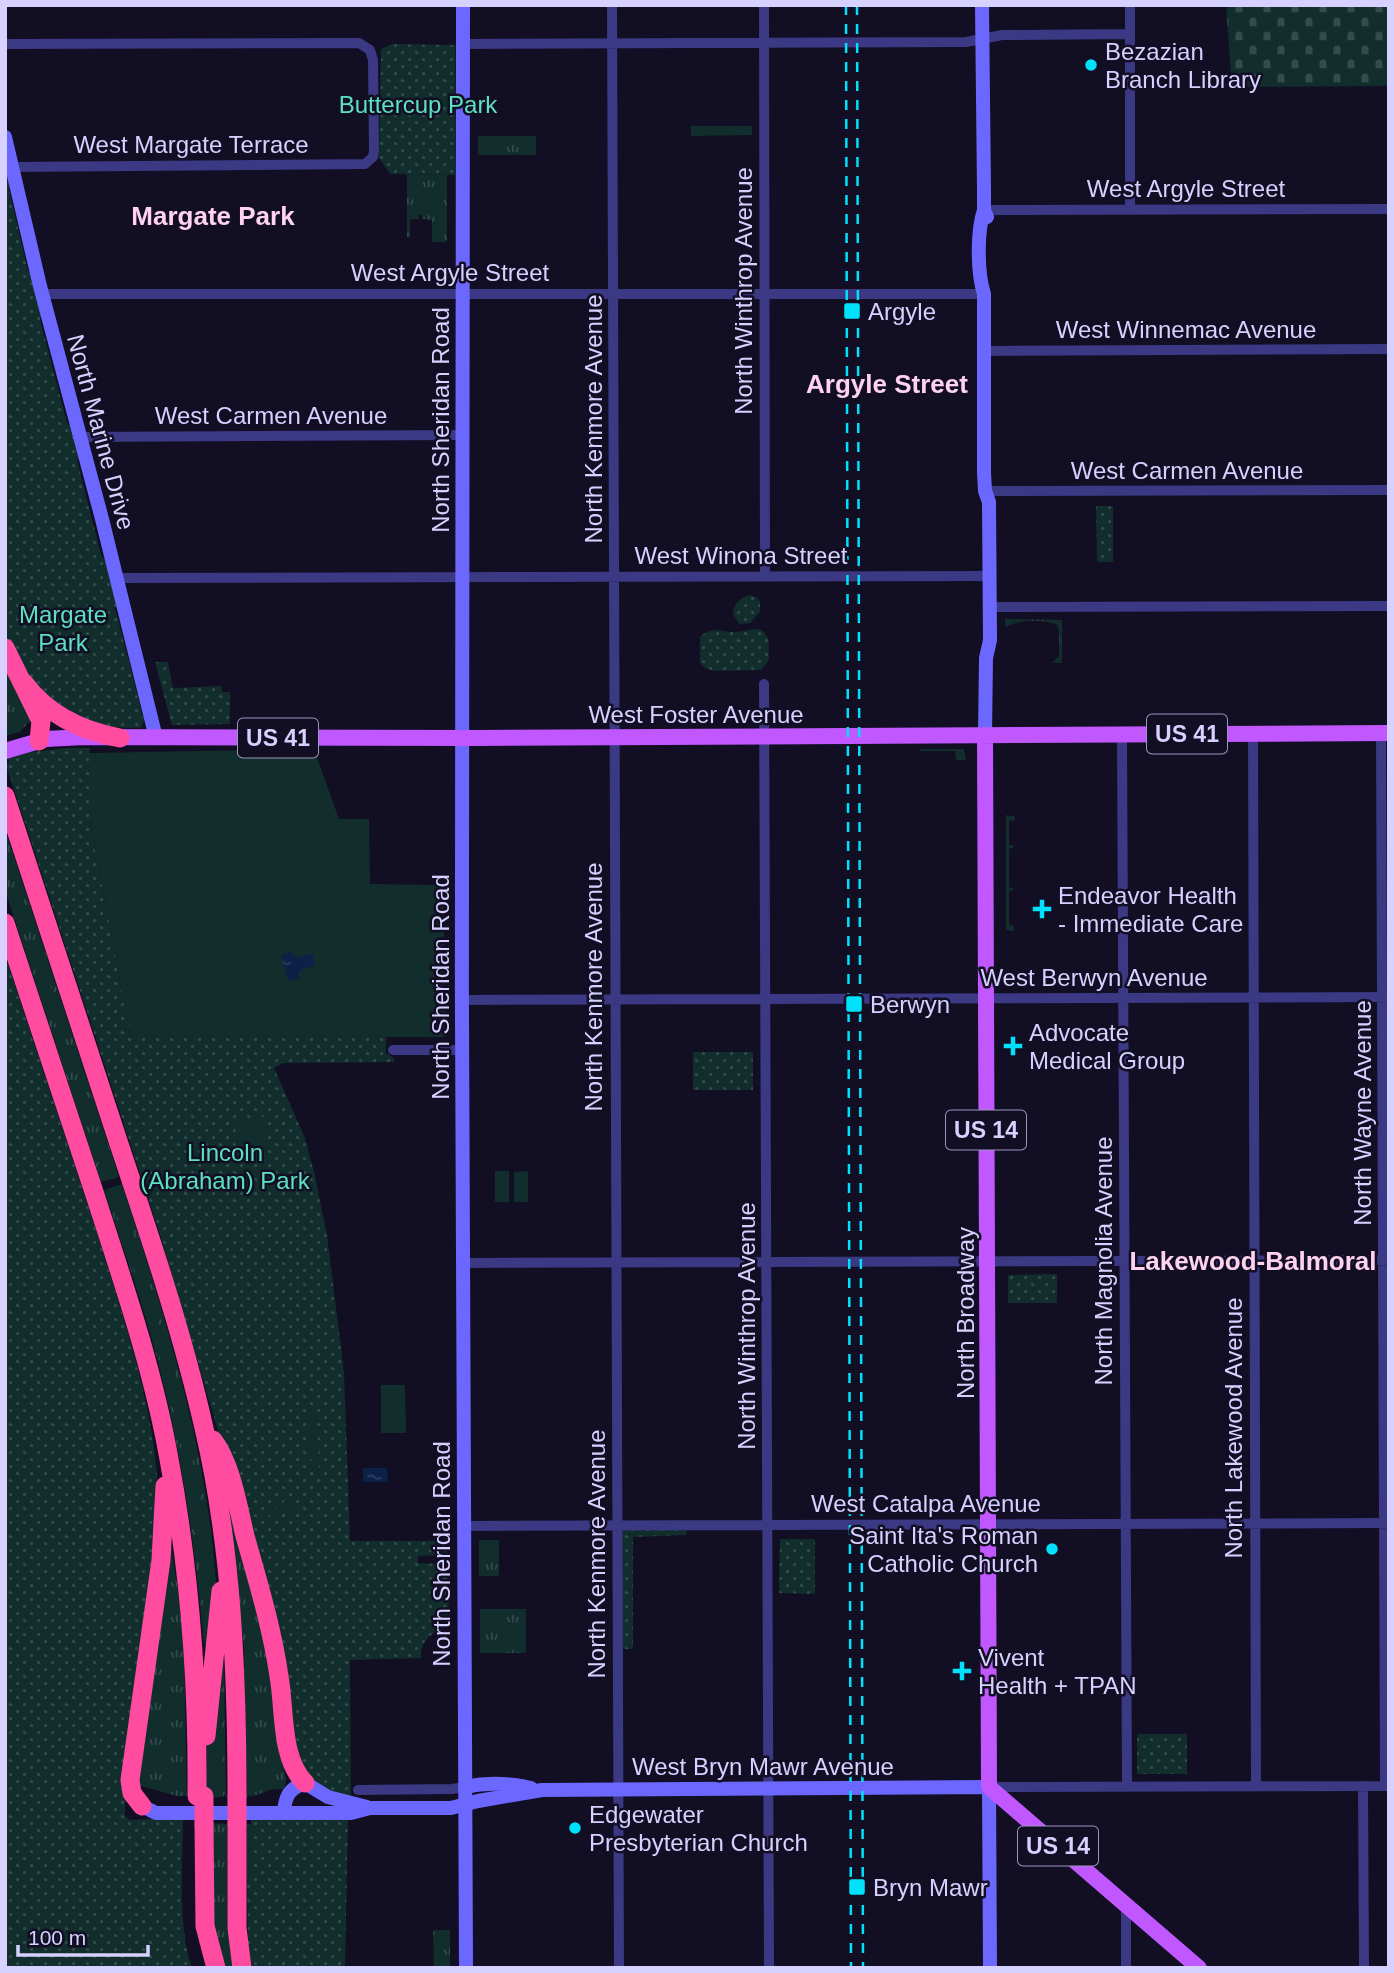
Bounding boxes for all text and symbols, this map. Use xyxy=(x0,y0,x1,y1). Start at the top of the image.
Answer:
place label: Bezazian Branch Library xyxy=(1105,38,1261,93)
marker: Bezazian Branch Library xyxy=(1083,57,1099,73)
park label: Buttercup Park xyxy=(339,91,498,118)
street label: West Margate Terrace xyxy=(73,131,309,158)
street label: North Winthrop Avenue xyxy=(730,167,757,415)
street label: West Argyle Street xyxy=(1087,175,1285,202)
district label: Margate Park xyxy=(131,201,295,231)
street label: West Argyle Street xyxy=(351,259,549,286)
street label: North Kenmore Avenue xyxy=(580,294,607,544)
place label: Argyle xyxy=(868,298,936,325)
marker: Argyle xyxy=(842,301,862,321)
street label: North Sheridan Road xyxy=(427,307,454,533)
street label: West Winnemac Avenue xyxy=(1056,316,1316,343)
street label: North Marine Drive xyxy=(62,331,140,533)
district label: Argyle Street xyxy=(806,369,968,399)
street label: West Carmen Avenue xyxy=(155,402,387,429)
street label: West Carmen Avenue xyxy=(1071,457,1303,484)
street label: West Winona Street xyxy=(635,542,848,569)
park label: Margate Park xyxy=(19,601,107,656)
street label: West Foster Avenue xyxy=(588,701,804,728)
road number: US 41 xyxy=(1147,714,1227,754)
road number: US 41 xyxy=(238,718,318,758)
street label: North Kenmore Avenue xyxy=(580,862,607,1112)
street label: North Sheridan Road xyxy=(427,874,454,1100)
place label: Endeavor Health - Immediate Care xyxy=(1058,882,1243,937)
marker: Endeavor Health - Immediate Care xyxy=(1032,899,1052,919)
street label: West Berwyn Avenue xyxy=(980,964,1208,991)
place label: Berwyn xyxy=(870,991,950,1018)
marker: Berwyn xyxy=(844,994,864,1014)
street label: North Wayne Avenue xyxy=(1349,1000,1376,1226)
place label: Advocate Medical Group xyxy=(1029,1019,1185,1074)
marker: Advocate Medical Group xyxy=(1003,1036,1023,1056)
road number: US 14 xyxy=(946,1110,1026,1149)
street label: North Magnolia Avenue xyxy=(1090,1136,1117,1386)
park label: Lincoln (Abraham) Park xyxy=(140,1139,311,1194)
street label: North Winthrop Avenue xyxy=(733,1202,760,1450)
street label: North Broadway xyxy=(952,1227,979,1399)
district label: Lakewood-Balmoral xyxy=(1129,1246,1377,1276)
street label: North Lakewood Avenue xyxy=(1220,1297,1247,1559)
street label: North Kenmore Avenue xyxy=(583,1429,610,1679)
street label: North Sheridan Road xyxy=(428,1441,455,1667)
street label: West Catalpa Avenue xyxy=(811,1490,1041,1517)
place label: Saint Ita's Roman Catholic Church xyxy=(849,1522,1038,1577)
marker: Saint Ita's Roman Catholic Church xyxy=(1044,1541,1060,1557)
place label: Vivent Health + TPAN xyxy=(978,1644,1137,1699)
marker: Vivent Health + TPAN xyxy=(952,1661,972,1681)
street label: West Bryn Mawr Avenue xyxy=(632,1753,894,1780)
place label: Edgewater Presbyterian Church xyxy=(589,1801,808,1856)
marker: Edgewater Presbyterian Church xyxy=(567,1820,583,1836)
road number: US 14 xyxy=(1018,1826,1098,1866)
place label: Bryn Mawr xyxy=(873,1874,988,1901)
marker: Bryn Mawr xyxy=(847,1877,867,1897)
scale bar xyxy=(18,1913,147,1957)
text: 100 m xyxy=(28,1926,86,1949)

